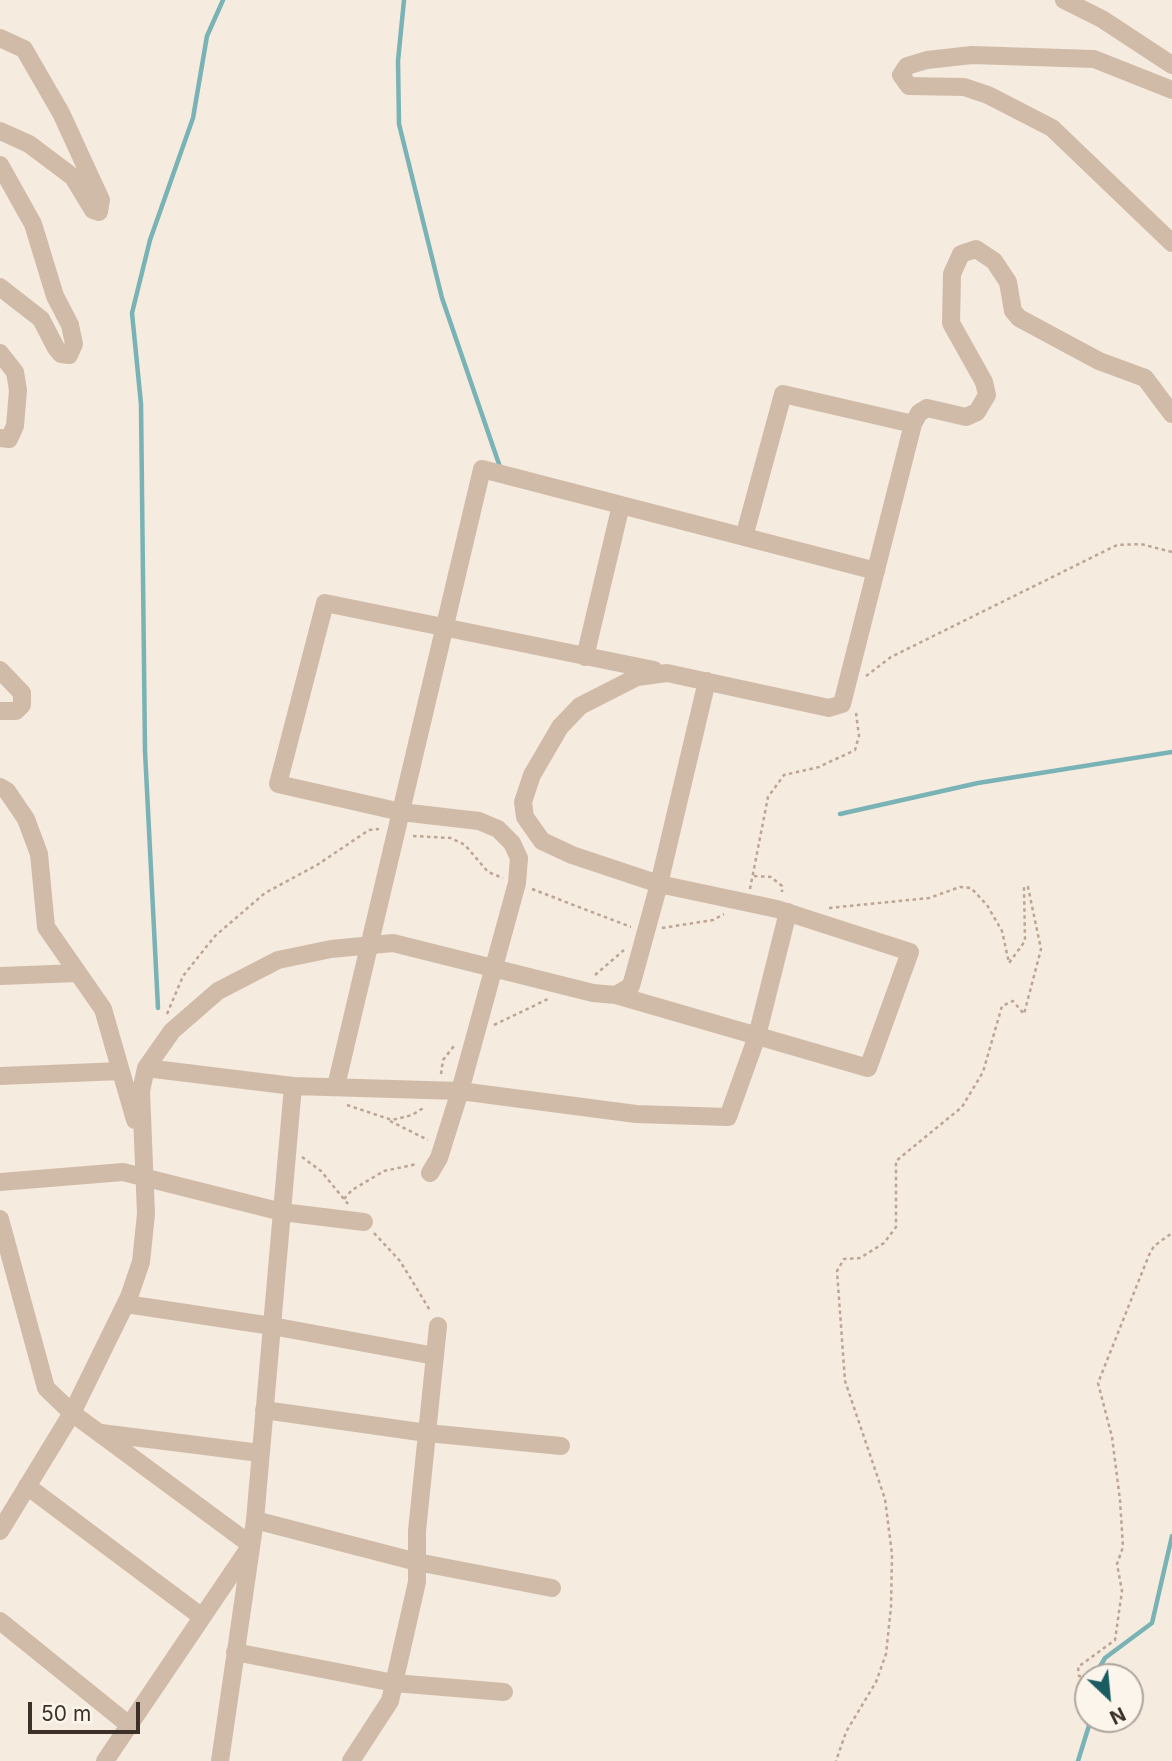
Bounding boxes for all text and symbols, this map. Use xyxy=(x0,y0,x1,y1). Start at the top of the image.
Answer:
north arrow xyxy=(1074,1663,1144,1733)
scale bar xyxy=(32,1688,144,1732)
text: 50 m xyxy=(41,1701,91,1726)
text: N xyxy=(1106,1702,1129,1729)

